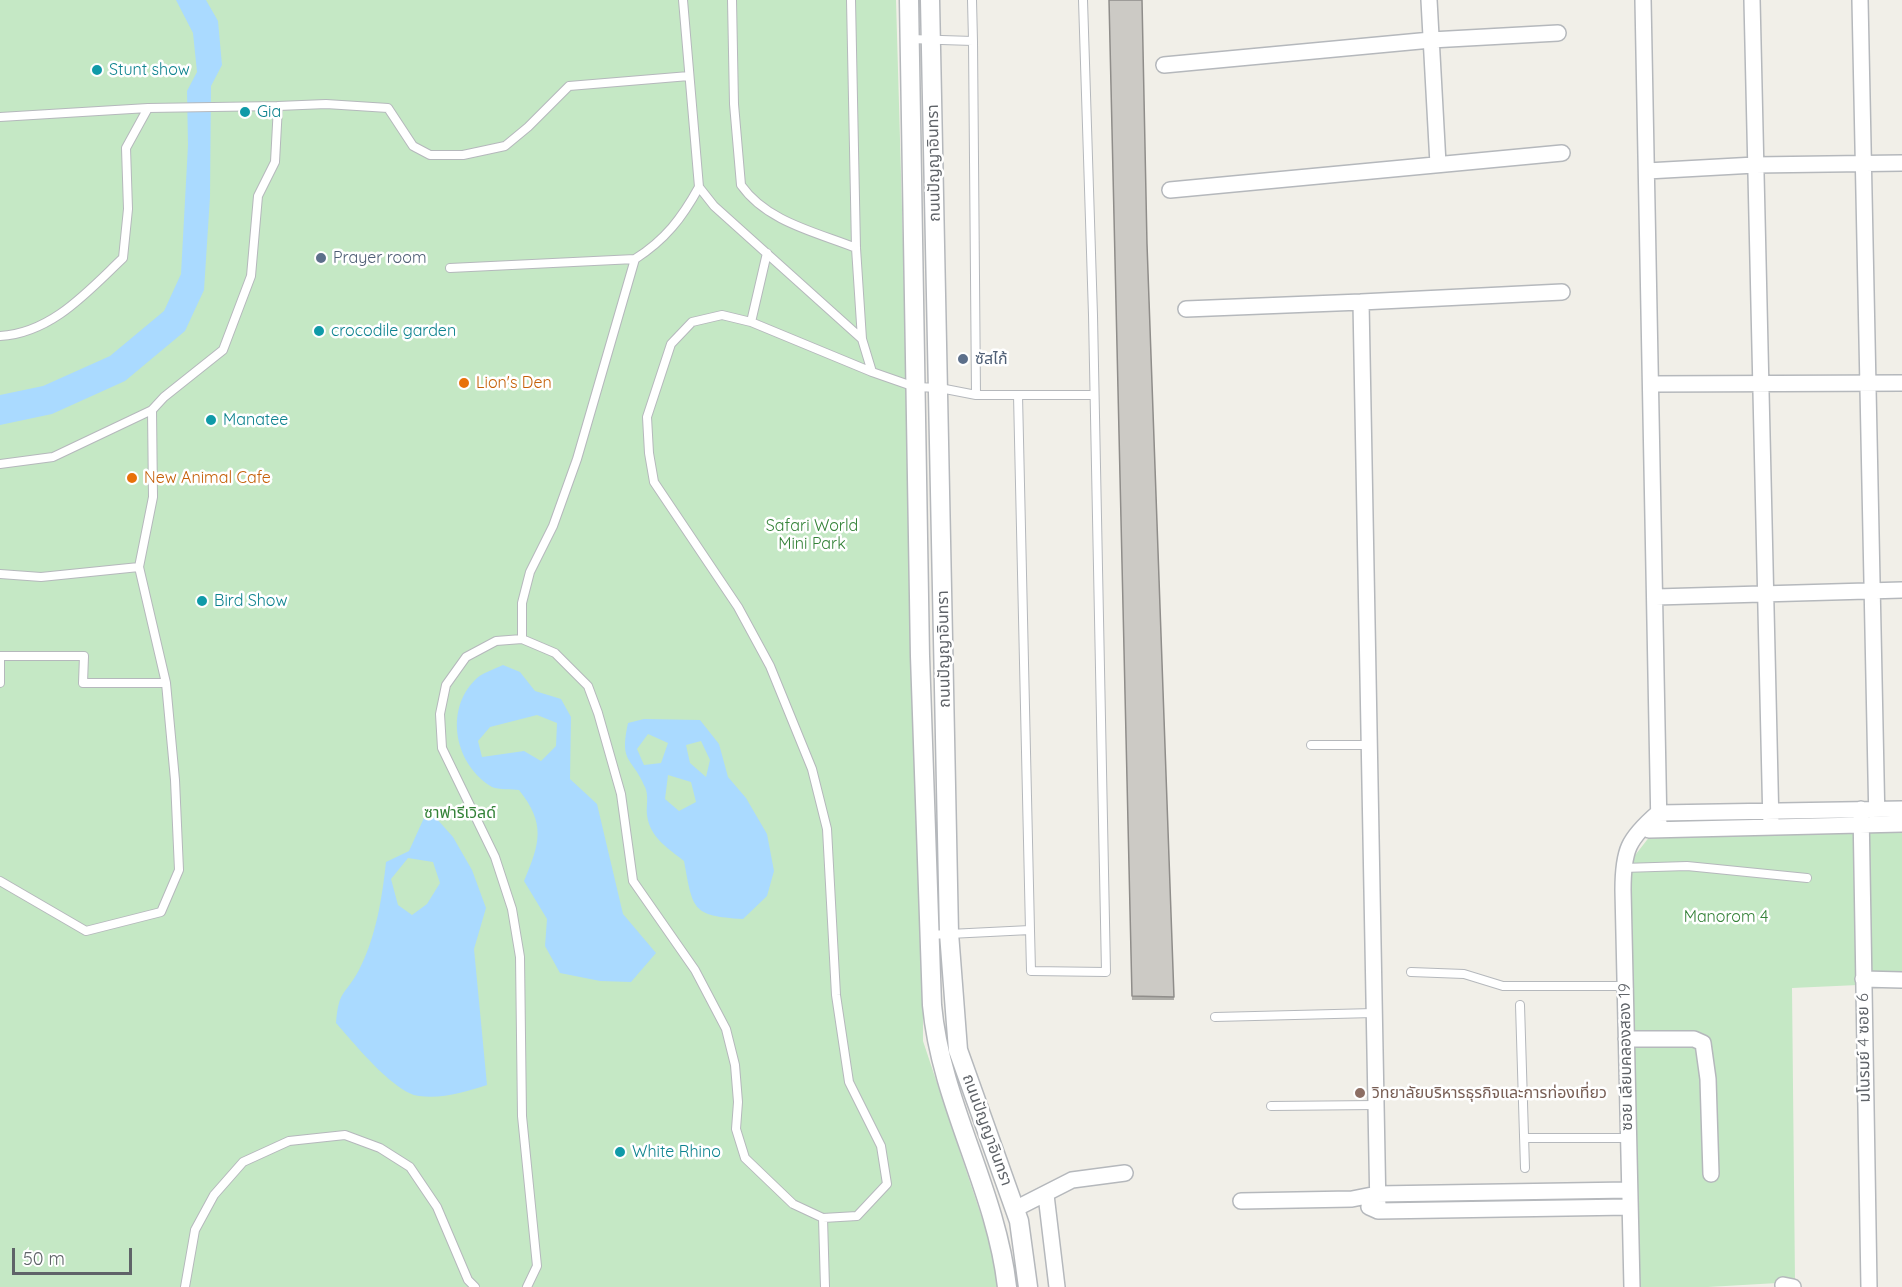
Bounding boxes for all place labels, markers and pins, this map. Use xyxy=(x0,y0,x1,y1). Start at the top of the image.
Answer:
place label: Stunt show xyxy=(109,60,190,80)
marker: Stunt show xyxy=(90,63,104,77)
place label: Gia xyxy=(257,102,281,122)
marker: Gia xyxy=(238,105,252,119)
place label: Prayer room xyxy=(333,248,427,268)
marker: Prayer room xyxy=(314,251,328,265)
place label: crocodile garden xyxy=(331,321,456,341)
marker: crocodile garden xyxy=(312,324,326,338)
place label: ซัสไก้ xyxy=(975,349,1008,369)
marker: ซัสไก้ xyxy=(956,352,970,366)
place label: Lion's Den xyxy=(476,373,552,393)
marker: Lion's Den xyxy=(457,376,471,390)
place label: Manatee xyxy=(223,410,288,430)
marker: Manatee xyxy=(204,413,218,427)
place label: New Animal Cafe xyxy=(144,468,271,488)
marker: New Animal Cafe xyxy=(125,471,139,485)
place label: Bird Show xyxy=(214,591,287,611)
marker: Bird Show xyxy=(195,594,209,608)
place label: วิทยาลัยบริหารธุรกิจและการท่องเที่ยว xyxy=(1372,1083,1607,1103)
marker: วิทยาลัยบริหารธุรกิจและการท่องเที่ยว xyxy=(1353,1086,1367,1100)
place label: White Rhino xyxy=(632,1142,721,1162)
marker: White Rhino xyxy=(613,1145,627,1159)

